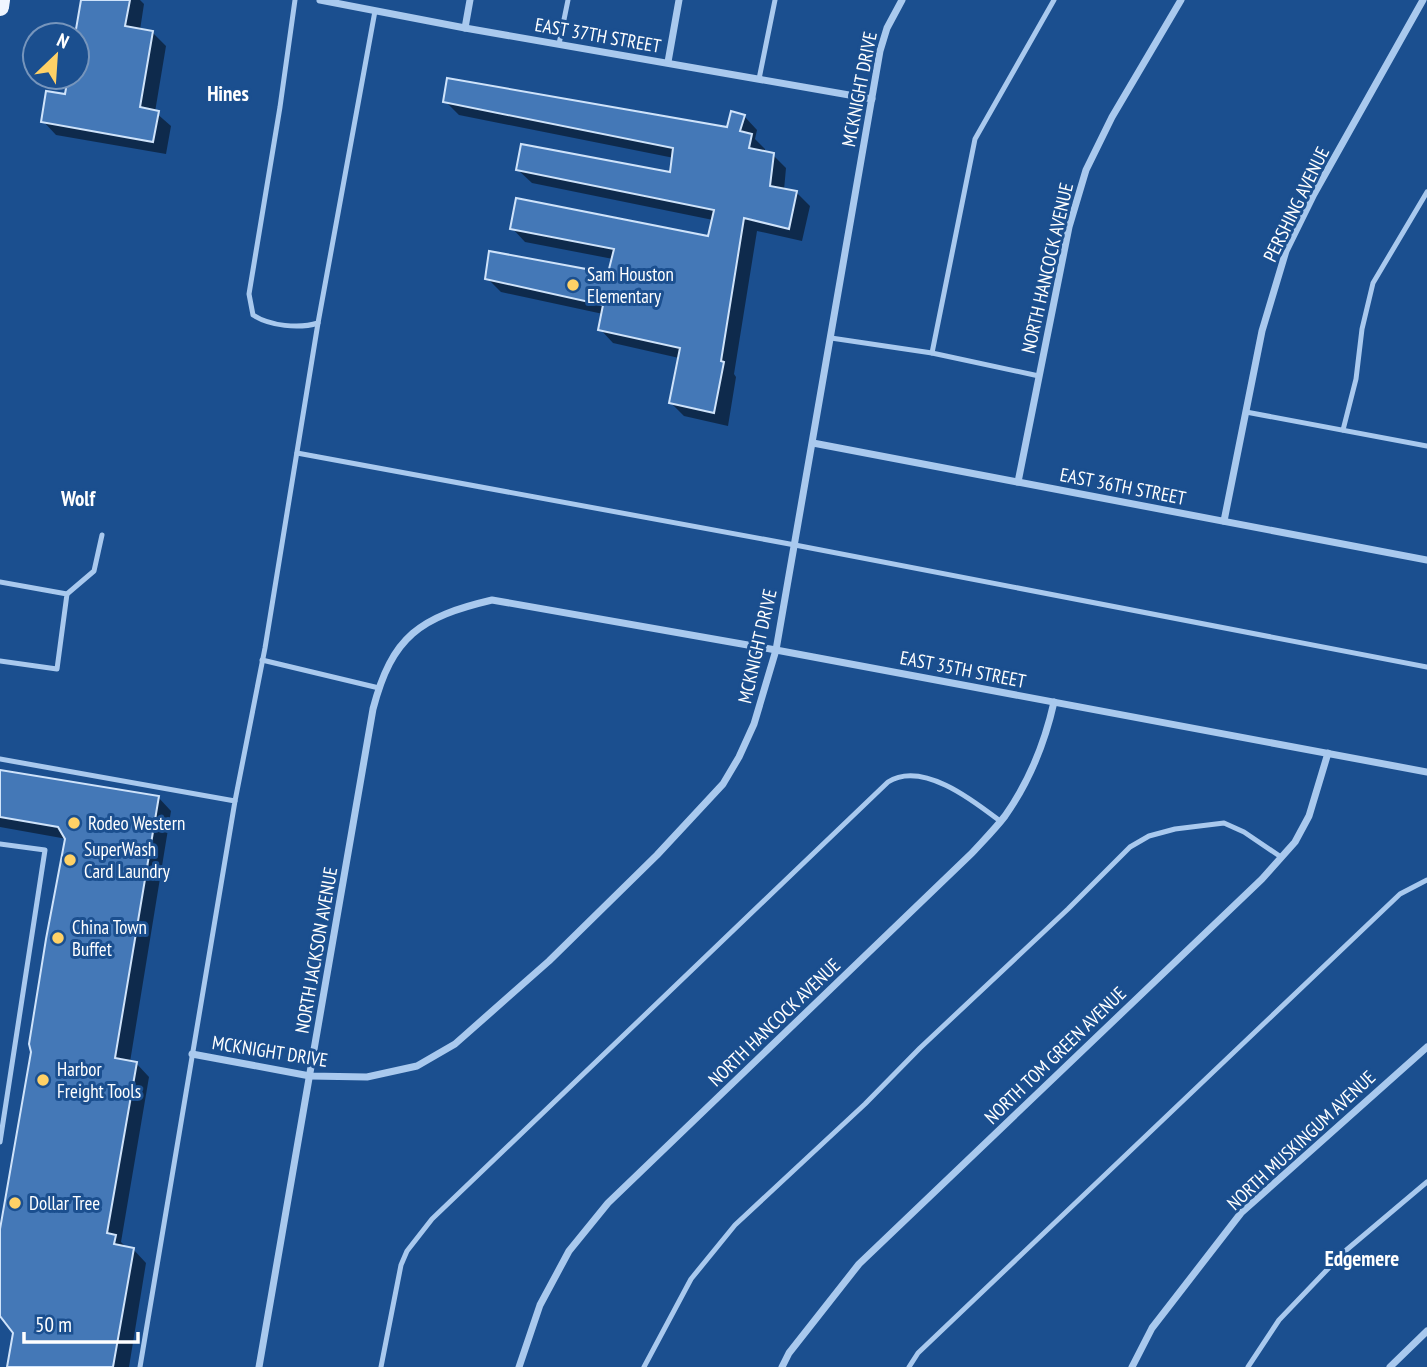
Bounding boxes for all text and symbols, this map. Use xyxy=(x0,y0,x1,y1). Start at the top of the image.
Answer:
street label: EAST 37TH STREET xyxy=(533,12,663,58)
north arrow xyxy=(21,21,91,91)
text: N xyxy=(53,28,73,54)
street label: MCKNIGHT DRIVE xyxy=(836,29,882,149)
district label: Hines xyxy=(207,80,249,107)
street label: PERSHING AVENUE xyxy=(1258,143,1334,265)
street label: NORTH HANCOCK AVENUE xyxy=(1016,180,1078,356)
place label: Sam Houston Elementary xyxy=(587,262,674,308)
marker: Sam Houston Elementary xyxy=(565,277,581,293)
street label: EAST 36TH STREET xyxy=(1058,462,1188,510)
district label: Wolf xyxy=(60,485,96,512)
street label: MCKNIGHT DRIVE xyxy=(732,586,782,706)
street label: EAST 35TH STREET xyxy=(898,645,1028,693)
place label: Rodeo Western xyxy=(88,811,185,835)
marker: Rodeo Western xyxy=(66,815,82,831)
place label: SuperWash Card Laundry xyxy=(84,837,171,883)
marker: SuperWash Card Laundry xyxy=(62,852,78,868)
street label: NORTH JACKSON AVENUE xyxy=(290,865,342,1035)
place label: China Town Buffet xyxy=(72,915,147,961)
marker: China Town Buffet xyxy=(50,930,66,946)
street label: NORTH HANCOCK AVENUE xyxy=(703,953,845,1091)
street label: NORTH TOM GREEN AVENUE xyxy=(979,981,1131,1129)
street label: MCKNIGHT DRIVE xyxy=(210,1030,330,1072)
place label: Harbor Freight Tools xyxy=(57,1057,141,1103)
street label: NORTH MUSKINGUM AVENUE xyxy=(1222,1065,1380,1215)
marker: Harbor Freight Tools xyxy=(35,1072,51,1088)
place label: Dollar Tree xyxy=(29,1191,100,1215)
marker: Dollar Tree xyxy=(7,1195,23,1211)
district label: Edgemere xyxy=(1325,1245,1399,1272)
scale bar xyxy=(24,1300,138,1344)
text: 50 m xyxy=(35,1311,72,1338)

